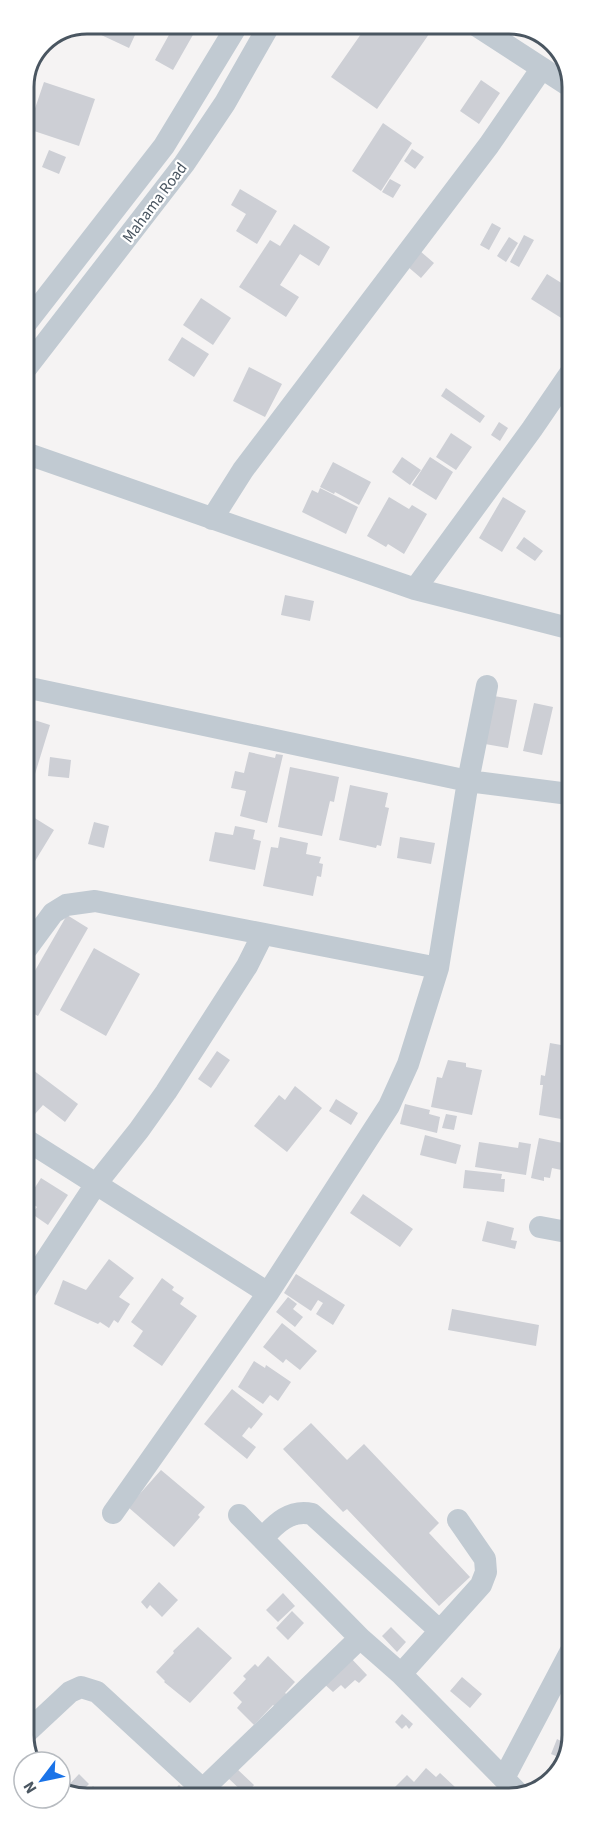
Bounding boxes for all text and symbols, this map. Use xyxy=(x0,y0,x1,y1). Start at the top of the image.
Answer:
street label: Mahama Road xyxy=(117,158,192,247)
north arrow xyxy=(12,1750,72,1810)
text: N xyxy=(18,1777,42,1798)

